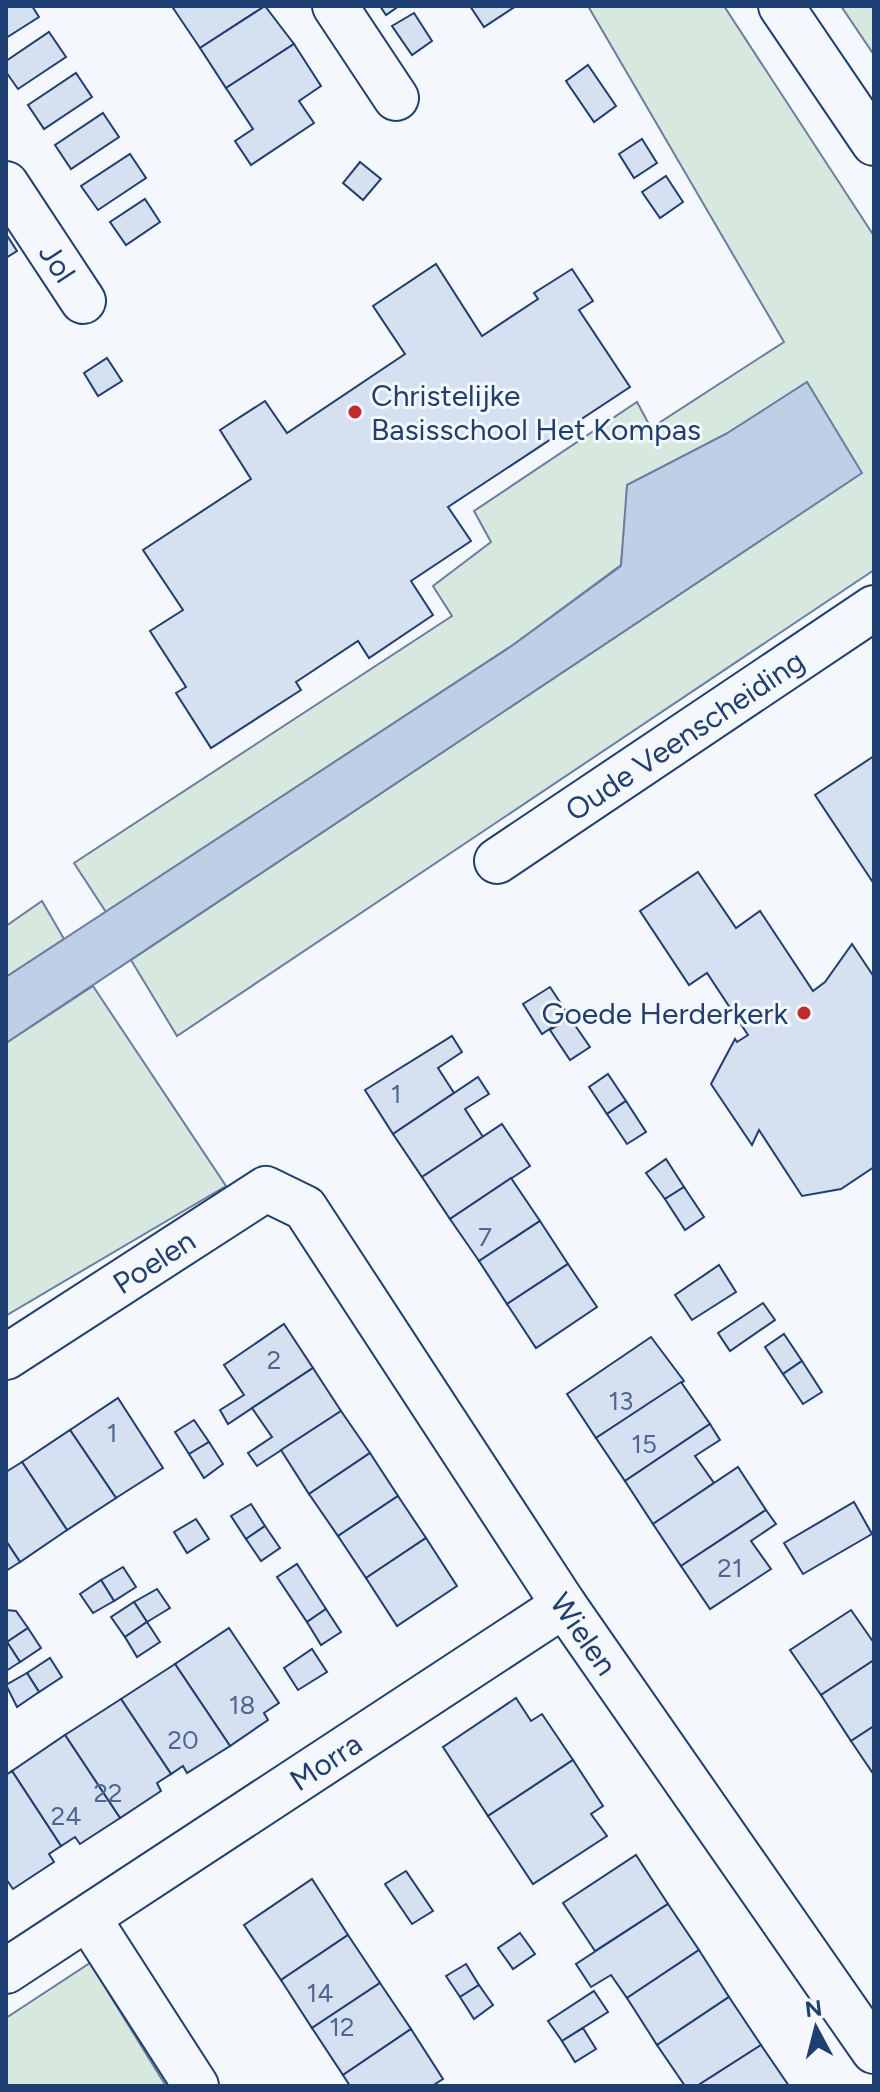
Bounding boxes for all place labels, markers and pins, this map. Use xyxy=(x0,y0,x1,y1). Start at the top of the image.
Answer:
place label: Christelijke Basisschool Het Kompas xyxy=(371,377,701,448)
marker: Christelijke Basisschool Het Kompas xyxy=(346,403,364,421)
place label: Goede Herderkerk xyxy=(542,995,788,1032)
marker: Goede Herderkerk xyxy=(795,1004,813,1022)

